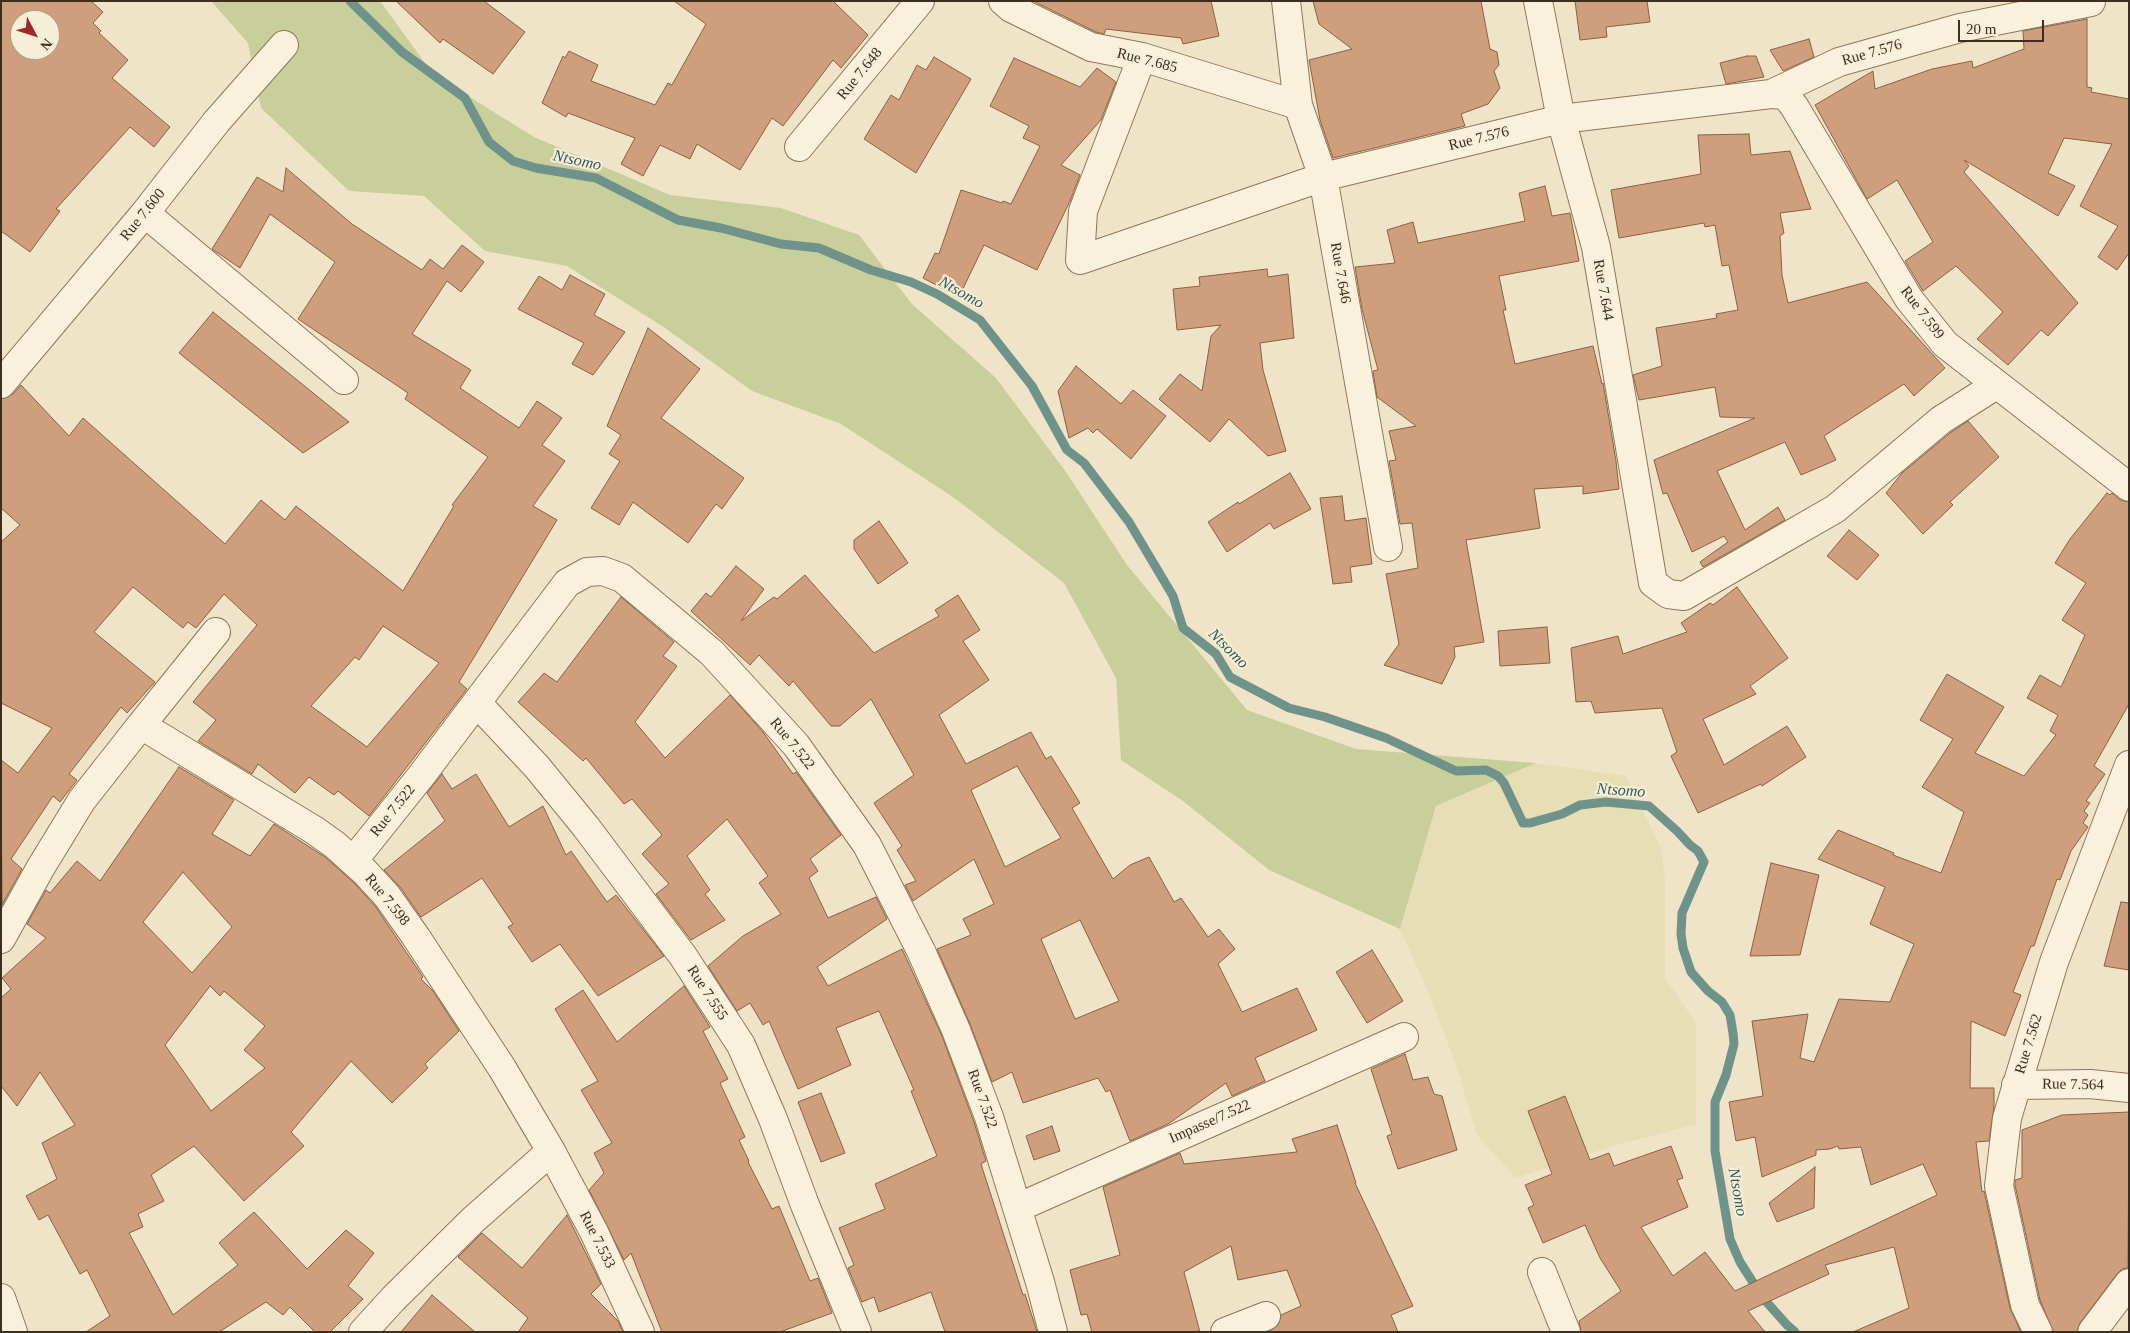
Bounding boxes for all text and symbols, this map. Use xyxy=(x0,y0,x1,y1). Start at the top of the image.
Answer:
north arrow xyxy=(10,10,60,60)
scale bar xyxy=(1960,10,2046,42)
text: 20 m xyxy=(1966,21,1996,37)
text: N xyxy=(37,36,55,53)
street label: Rue 7.576 xyxy=(1840,36,1904,70)
street label: Rue 7.648 xyxy=(834,44,886,104)
street label: Rue 7.685 xyxy=(1115,45,1179,77)
street label: Rue 7.576 xyxy=(1447,123,1511,155)
water label: Ntsomo xyxy=(551,147,603,175)
street label: Rue 7.600 xyxy=(117,185,169,245)
street label: Rue 7.646 xyxy=(1326,241,1354,305)
street label: Rue 7.644 xyxy=(1589,258,1617,322)
water label: Ntsomo xyxy=(935,272,987,314)
street label: Rue 7.599 xyxy=(1896,283,1948,343)
water label: Ntsomo xyxy=(1204,625,1252,673)
street label: Rue 7.522 xyxy=(766,714,818,774)
water label: Ntsomo xyxy=(1596,780,1646,802)
street label: Rue 7.522 xyxy=(367,781,419,841)
street label: Rue 7.598 xyxy=(361,870,413,930)
street label: Rue 7.555 xyxy=(683,962,731,1024)
street label: Rue 7.562 xyxy=(2011,1012,2047,1076)
street label: Rue 7.522 xyxy=(963,1067,1001,1131)
street label: Rue 7.564 xyxy=(2042,1075,2104,1095)
street label: Impasse/7.522 xyxy=(1167,1096,1253,1148)
water label: Ntsomo xyxy=(1723,1166,1751,1218)
street label: Rue 7.533 xyxy=(575,1208,619,1272)

